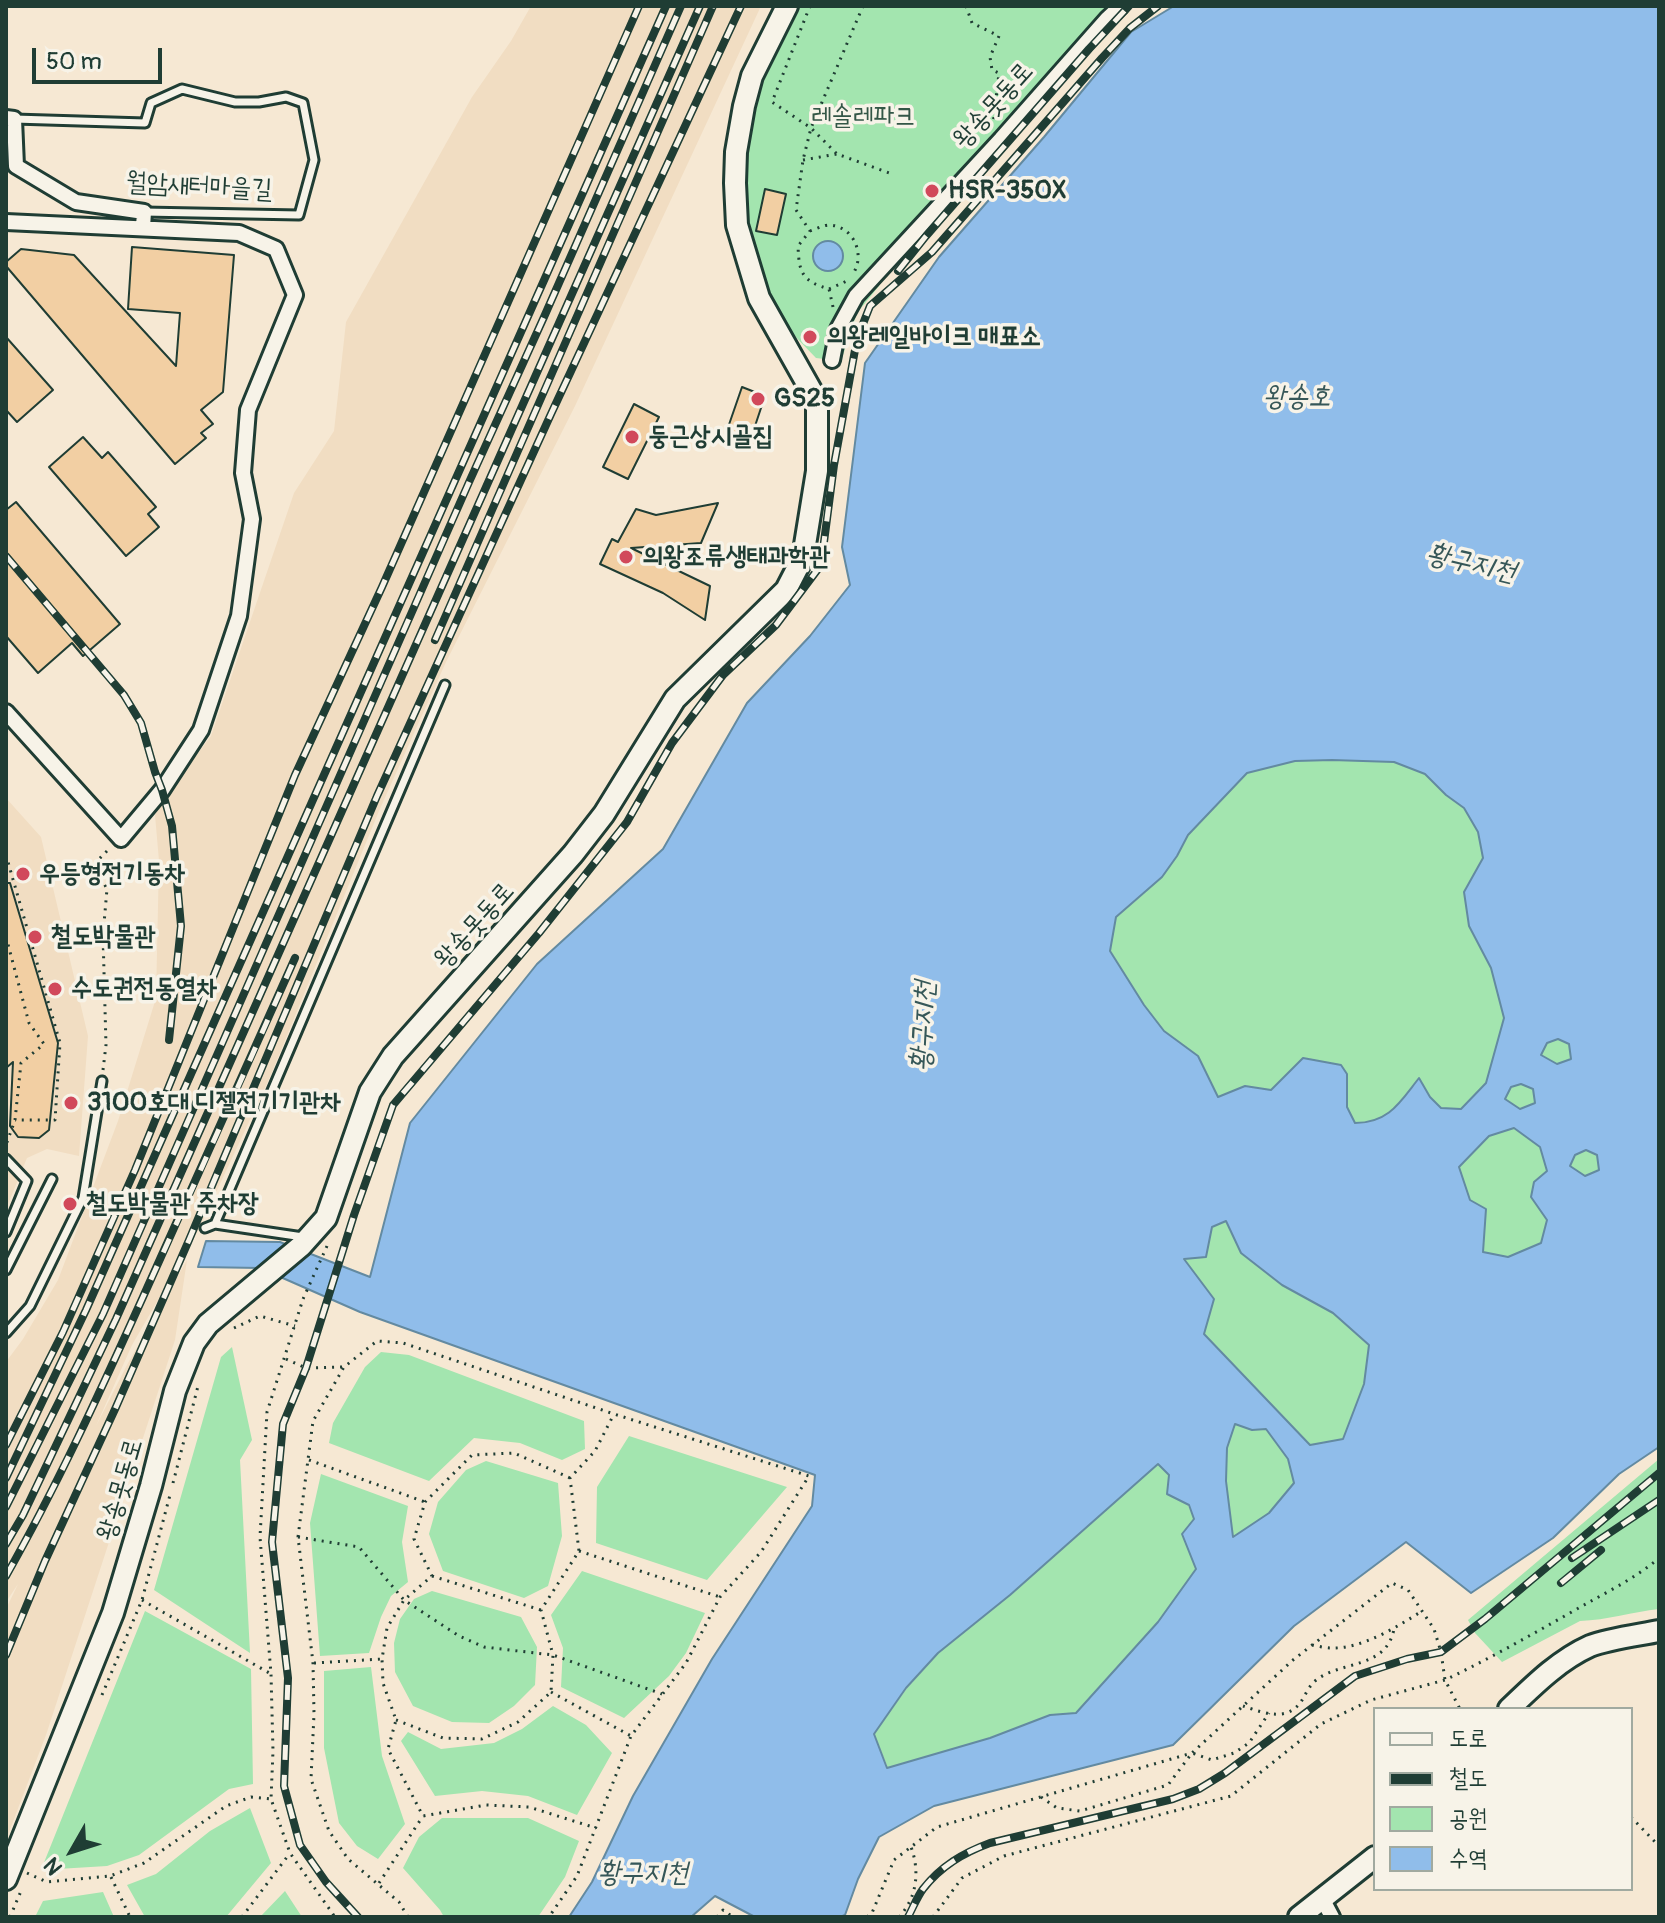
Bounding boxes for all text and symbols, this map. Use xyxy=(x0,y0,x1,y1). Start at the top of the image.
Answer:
scale bar xyxy=(36,32,166,82)
text: 50 m xyxy=(46,47,102,76)
street label: 왕송못동로 xyxy=(947,57,1041,155)
park label: 레솔레파크 xyxy=(811,101,915,133)
street label: 월암새터마을길 xyxy=(125,168,273,206)
place label: HSR-350X xyxy=(948,175,1067,207)
marker: HSR-350X xyxy=(923,182,941,200)
place label: 의왕레일바이크 매표소 xyxy=(826,321,1041,353)
marker: 의왕레일바이크 매표소 xyxy=(801,328,819,346)
water label: 왕송호 xyxy=(1263,381,1331,415)
place label: GS25 xyxy=(774,383,835,415)
marker: GS25 xyxy=(749,390,767,408)
place label: 둥근상시골집 xyxy=(648,421,774,453)
marker: 둥근상시골집 xyxy=(623,428,641,446)
water label: 황구지천 xyxy=(1423,537,1519,591)
place label: 의왕조류생태과학관 xyxy=(642,541,830,573)
marker: 의왕조류생태과학관 xyxy=(617,548,635,566)
place label: 우등형전기동차 xyxy=(39,858,185,890)
marker: 우등형전기동차 xyxy=(14,865,32,883)
street label: 왕송못동로 xyxy=(428,877,522,975)
place label: 철도박물관 xyxy=(51,921,156,953)
marker: 철도박물관 xyxy=(26,928,44,946)
place label: 수도권전동열차 xyxy=(71,973,217,1005)
marker: 수도권전동열차 xyxy=(46,980,64,998)
water label: 황구지천 xyxy=(905,980,943,1072)
place label: 3100호대 디젤전기기관차 xyxy=(87,1087,341,1119)
marker: 3100호대 디젤전기기관차 xyxy=(62,1094,80,1112)
place label: 철도박물관 주차장 xyxy=(86,1188,259,1220)
marker: 철도박물관 주차장 xyxy=(61,1195,79,1213)
street label: 왕송못동로 xyxy=(92,1435,150,1545)
legend xyxy=(1373,1707,1633,1891)
text: 도로 xyxy=(1449,1724,1488,1753)
text: 철도 xyxy=(1449,1764,1488,1793)
text: 공원 xyxy=(1449,1804,1488,1833)
north arrow xyxy=(32,1811,112,1891)
text: 수역 xyxy=(1449,1844,1488,1873)
text: N xyxy=(38,1852,69,1881)
water label: 황구지천 xyxy=(598,1857,688,1891)

